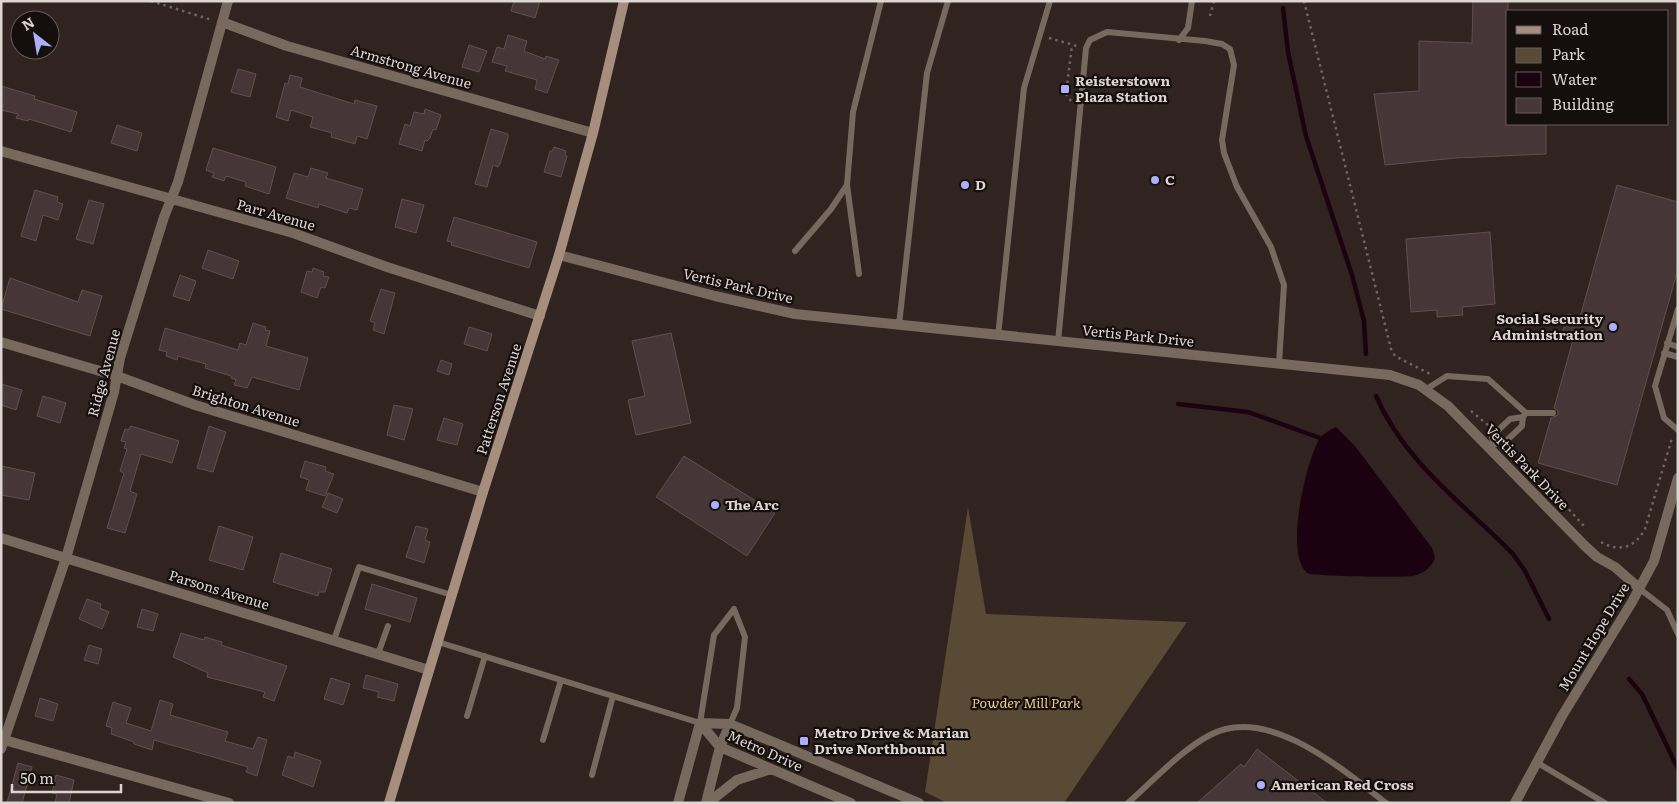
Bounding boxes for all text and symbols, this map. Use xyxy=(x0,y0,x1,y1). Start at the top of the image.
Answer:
north arrow xyxy=(10,10,60,60)
legend xyxy=(1506,10,1669,125)
text: N xyxy=(18,11,38,35)
text: Road xyxy=(1552,17,1588,40)
street label: Armstrong Avenue xyxy=(348,39,474,93)
text: Park xyxy=(1552,42,1586,65)
text: Water xyxy=(1552,67,1597,90)
place label: Reisterstown Plaza Station xyxy=(1075,70,1170,106)
marker: Reisterstown Plaza Station xyxy=(1059,83,1071,95)
text: Building xyxy=(1552,92,1614,115)
place label: C xyxy=(1165,169,1175,189)
place label: D xyxy=(975,174,986,194)
marker: C xyxy=(1149,174,1161,186)
marker: D xyxy=(959,179,971,191)
street label: Parr Avenue xyxy=(235,193,318,235)
street label: Vertis Park Drive xyxy=(681,263,795,307)
place label: Social Security Administration xyxy=(1492,308,1603,344)
street label: Vertis Park Drive xyxy=(1081,319,1195,351)
marker: Social Security Administration xyxy=(1607,321,1619,333)
street label: Ridge Avenue xyxy=(82,327,124,419)
street label: Patterson Avenue xyxy=(471,340,526,457)
street label: Brighton Avenue xyxy=(190,379,303,431)
street label: Vertis Park Drive xyxy=(1481,419,1574,514)
place label: The Arc xyxy=(725,494,779,514)
marker: The Arc xyxy=(709,499,721,511)
street label: Parsons Avenue xyxy=(167,564,272,614)
street label: Mount Hope Drive xyxy=(1553,579,1633,694)
park label: Powder Mill Park xyxy=(971,692,1081,712)
place label: Metro Drive & Marian Drive Northbound xyxy=(814,722,969,758)
street label: Metro Drive xyxy=(725,725,806,776)
marker: Metro Drive & Marian Drive Northbound xyxy=(798,735,810,747)
scale bar xyxy=(12,762,121,794)
text: 50 m xyxy=(20,766,54,789)
place label: American Red Cross xyxy=(1271,774,1414,794)
marker: American Red Cross xyxy=(1255,779,1267,791)

